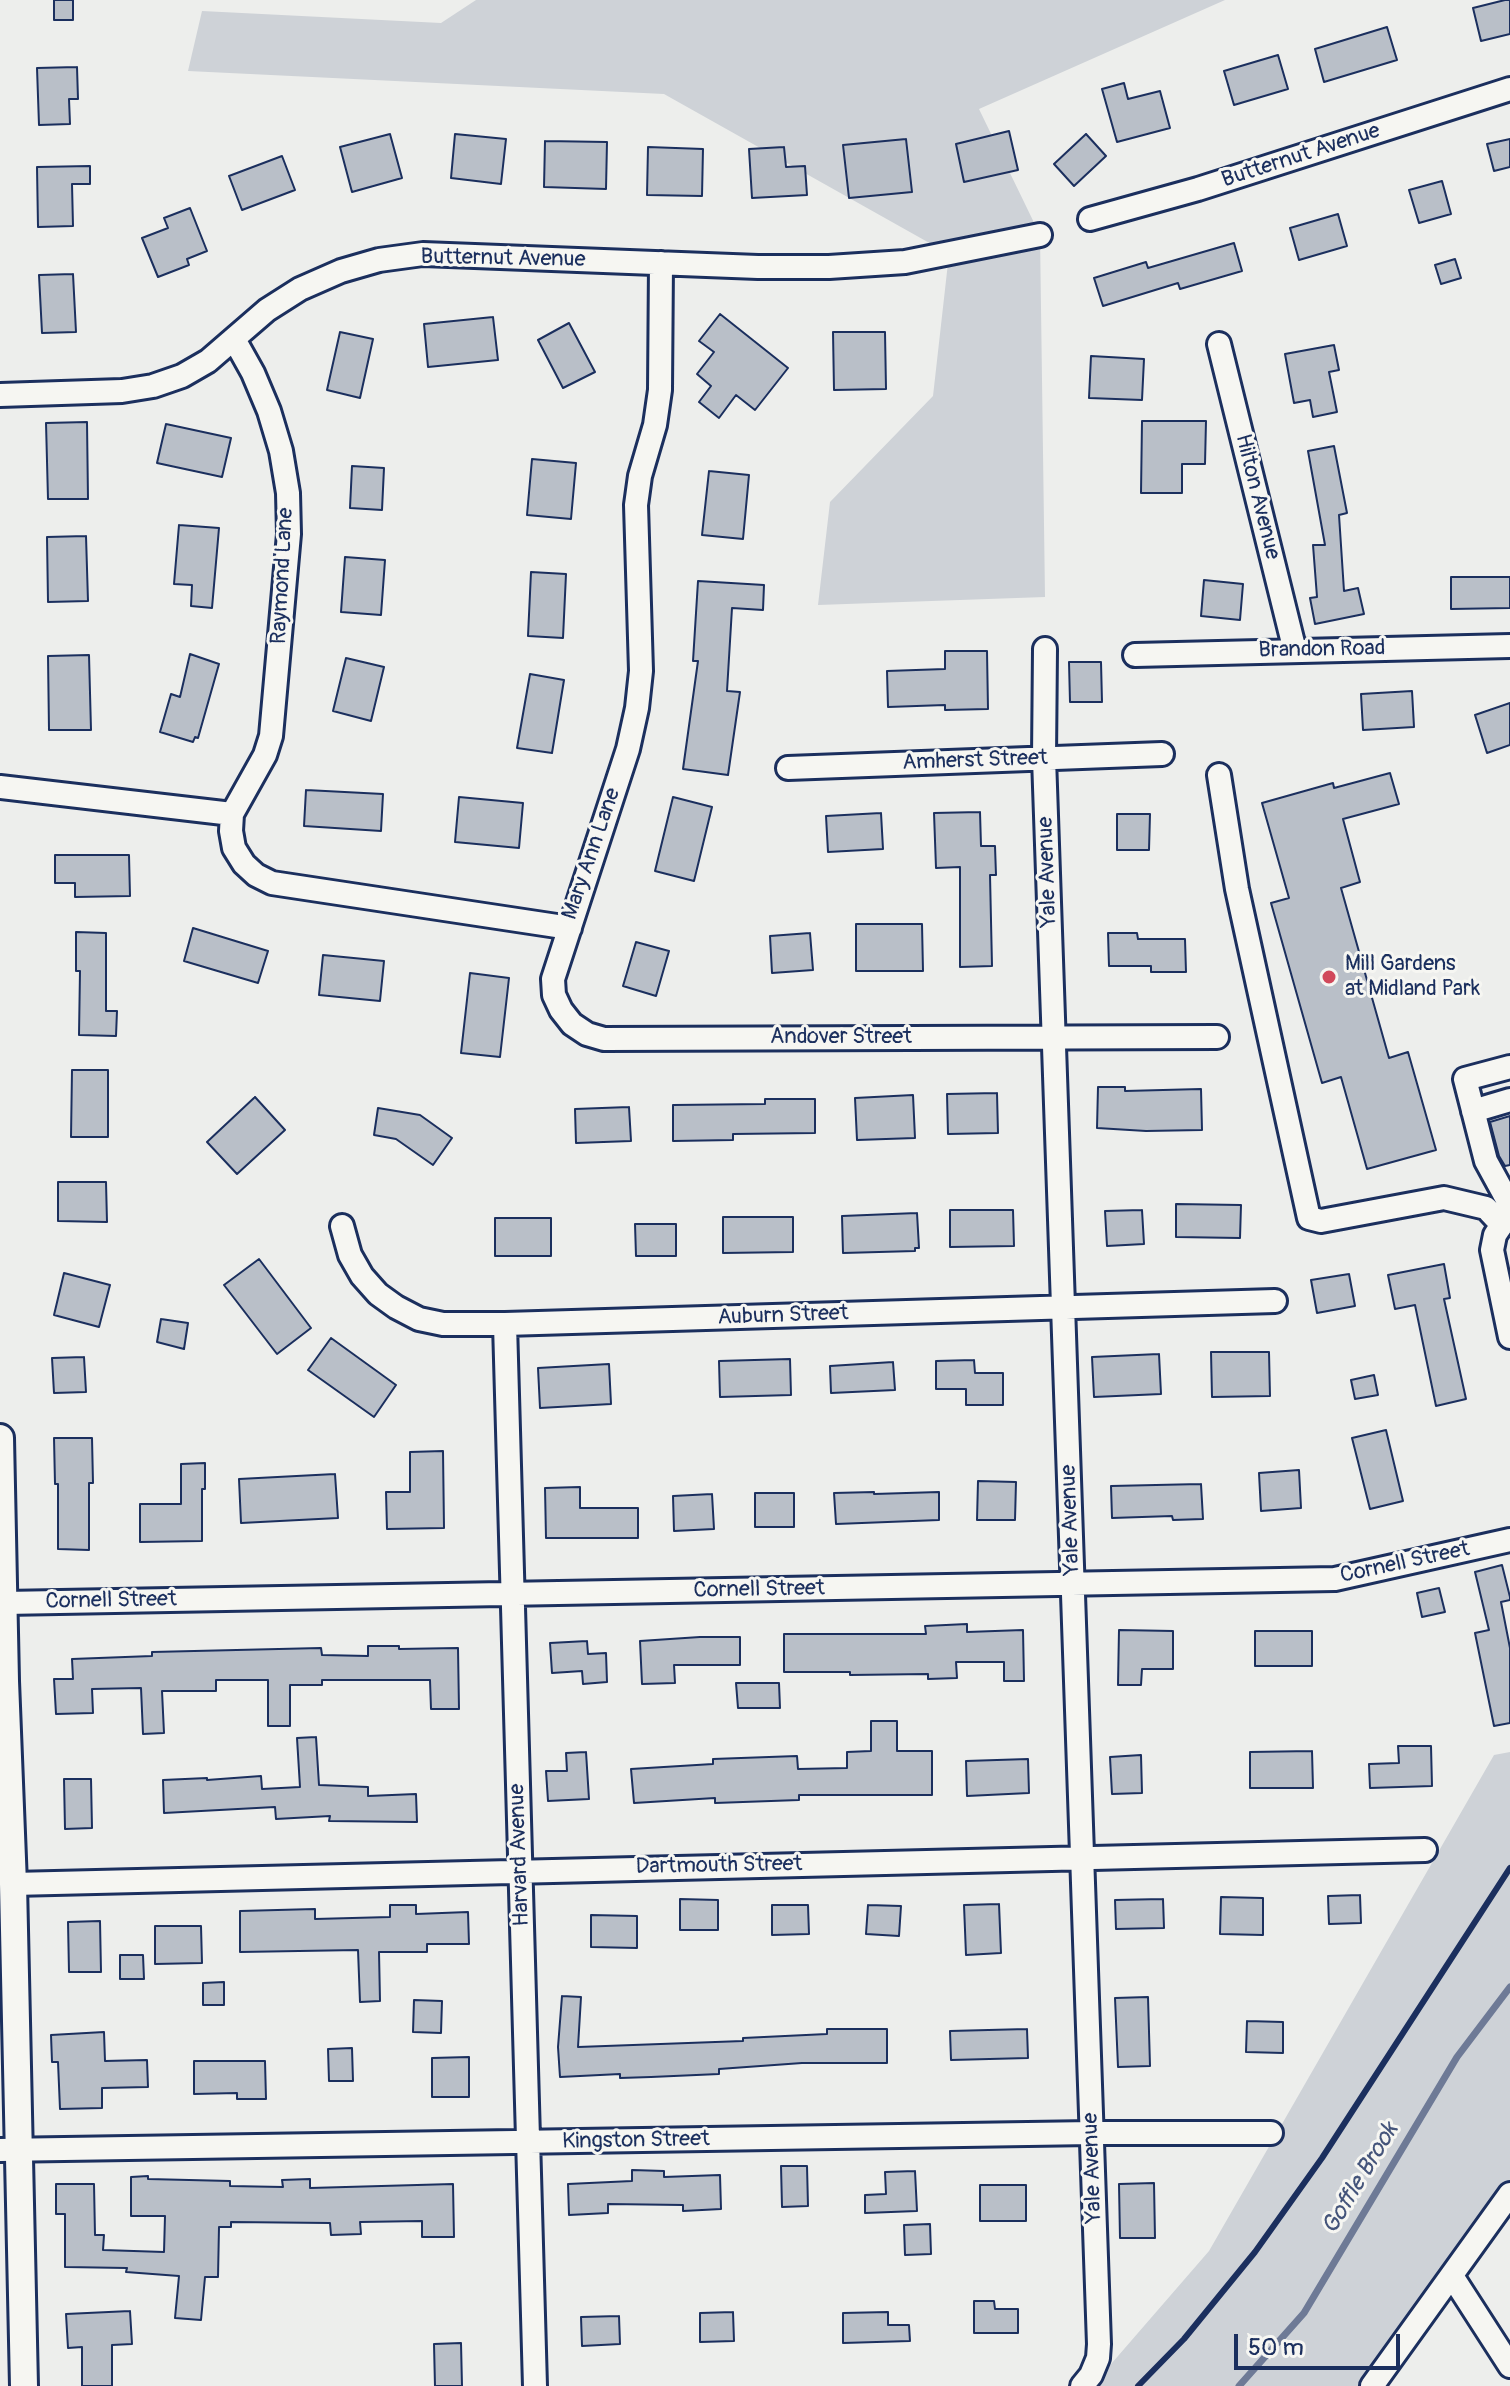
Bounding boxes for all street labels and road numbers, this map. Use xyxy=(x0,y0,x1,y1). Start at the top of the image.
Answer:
street label: Butternut Avenue xyxy=(1219,118,1383,194)
street label: Butternut Avenue xyxy=(420,244,586,274)
street label: Hilton Avenue xyxy=(1229,432,1285,562)
street label: Raymond Lane xyxy=(266,507,300,645)
street label: Brandon Road xyxy=(1258,636,1386,664)
street label: Amherst Street xyxy=(902,745,1048,777)
street label: Mary Ann Lane xyxy=(557,785,627,923)
street label: Yale Avenue xyxy=(1033,816,1063,928)
street label: Andover Street xyxy=(770,1024,912,1050)
street label: Auburn Street xyxy=(717,1301,849,1331)
street label: Yale Avenue xyxy=(1056,1464,1086,1576)
street label: Cornell Street xyxy=(1338,1536,1472,1590)
street label: Cornell Street xyxy=(693,1576,825,1604)
street label: Cornell Street xyxy=(45,1587,177,1615)
street label: Harvard Avenue xyxy=(504,1783,536,1927)
street label: Dartmouth Street xyxy=(635,1851,803,1881)
street label: Yale Avenue xyxy=(1078,2112,1108,2224)
street label: Kingston Street xyxy=(562,2127,710,2155)

